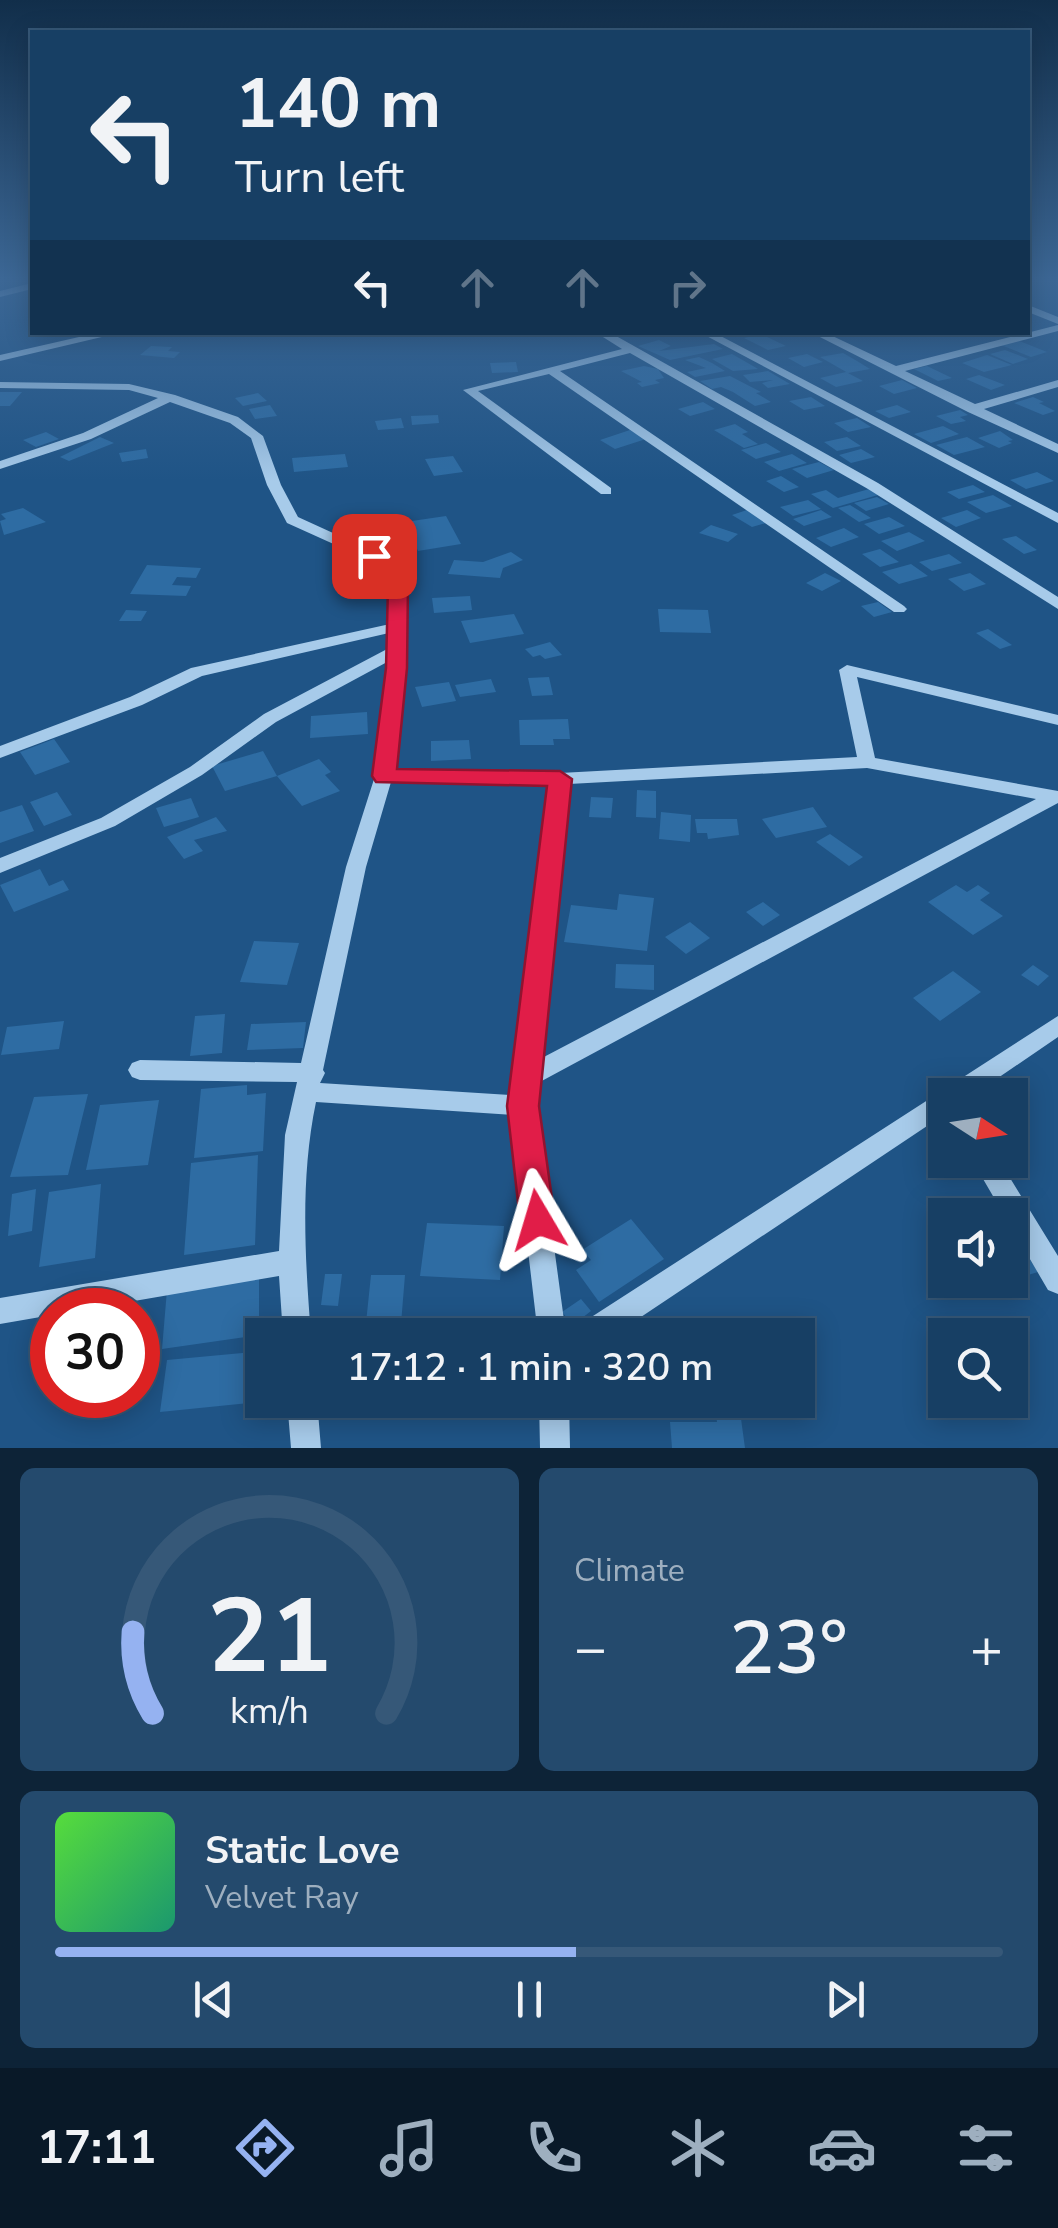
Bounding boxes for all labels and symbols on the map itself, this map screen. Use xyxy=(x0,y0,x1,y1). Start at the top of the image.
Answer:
pin xyxy=(332,514,417,599)
north arrow xyxy=(928,1078,1028,1178)
position arrow xyxy=(486,1168,590,1272)
speed limit sign: 30 xyxy=(30,1288,160,1418)

